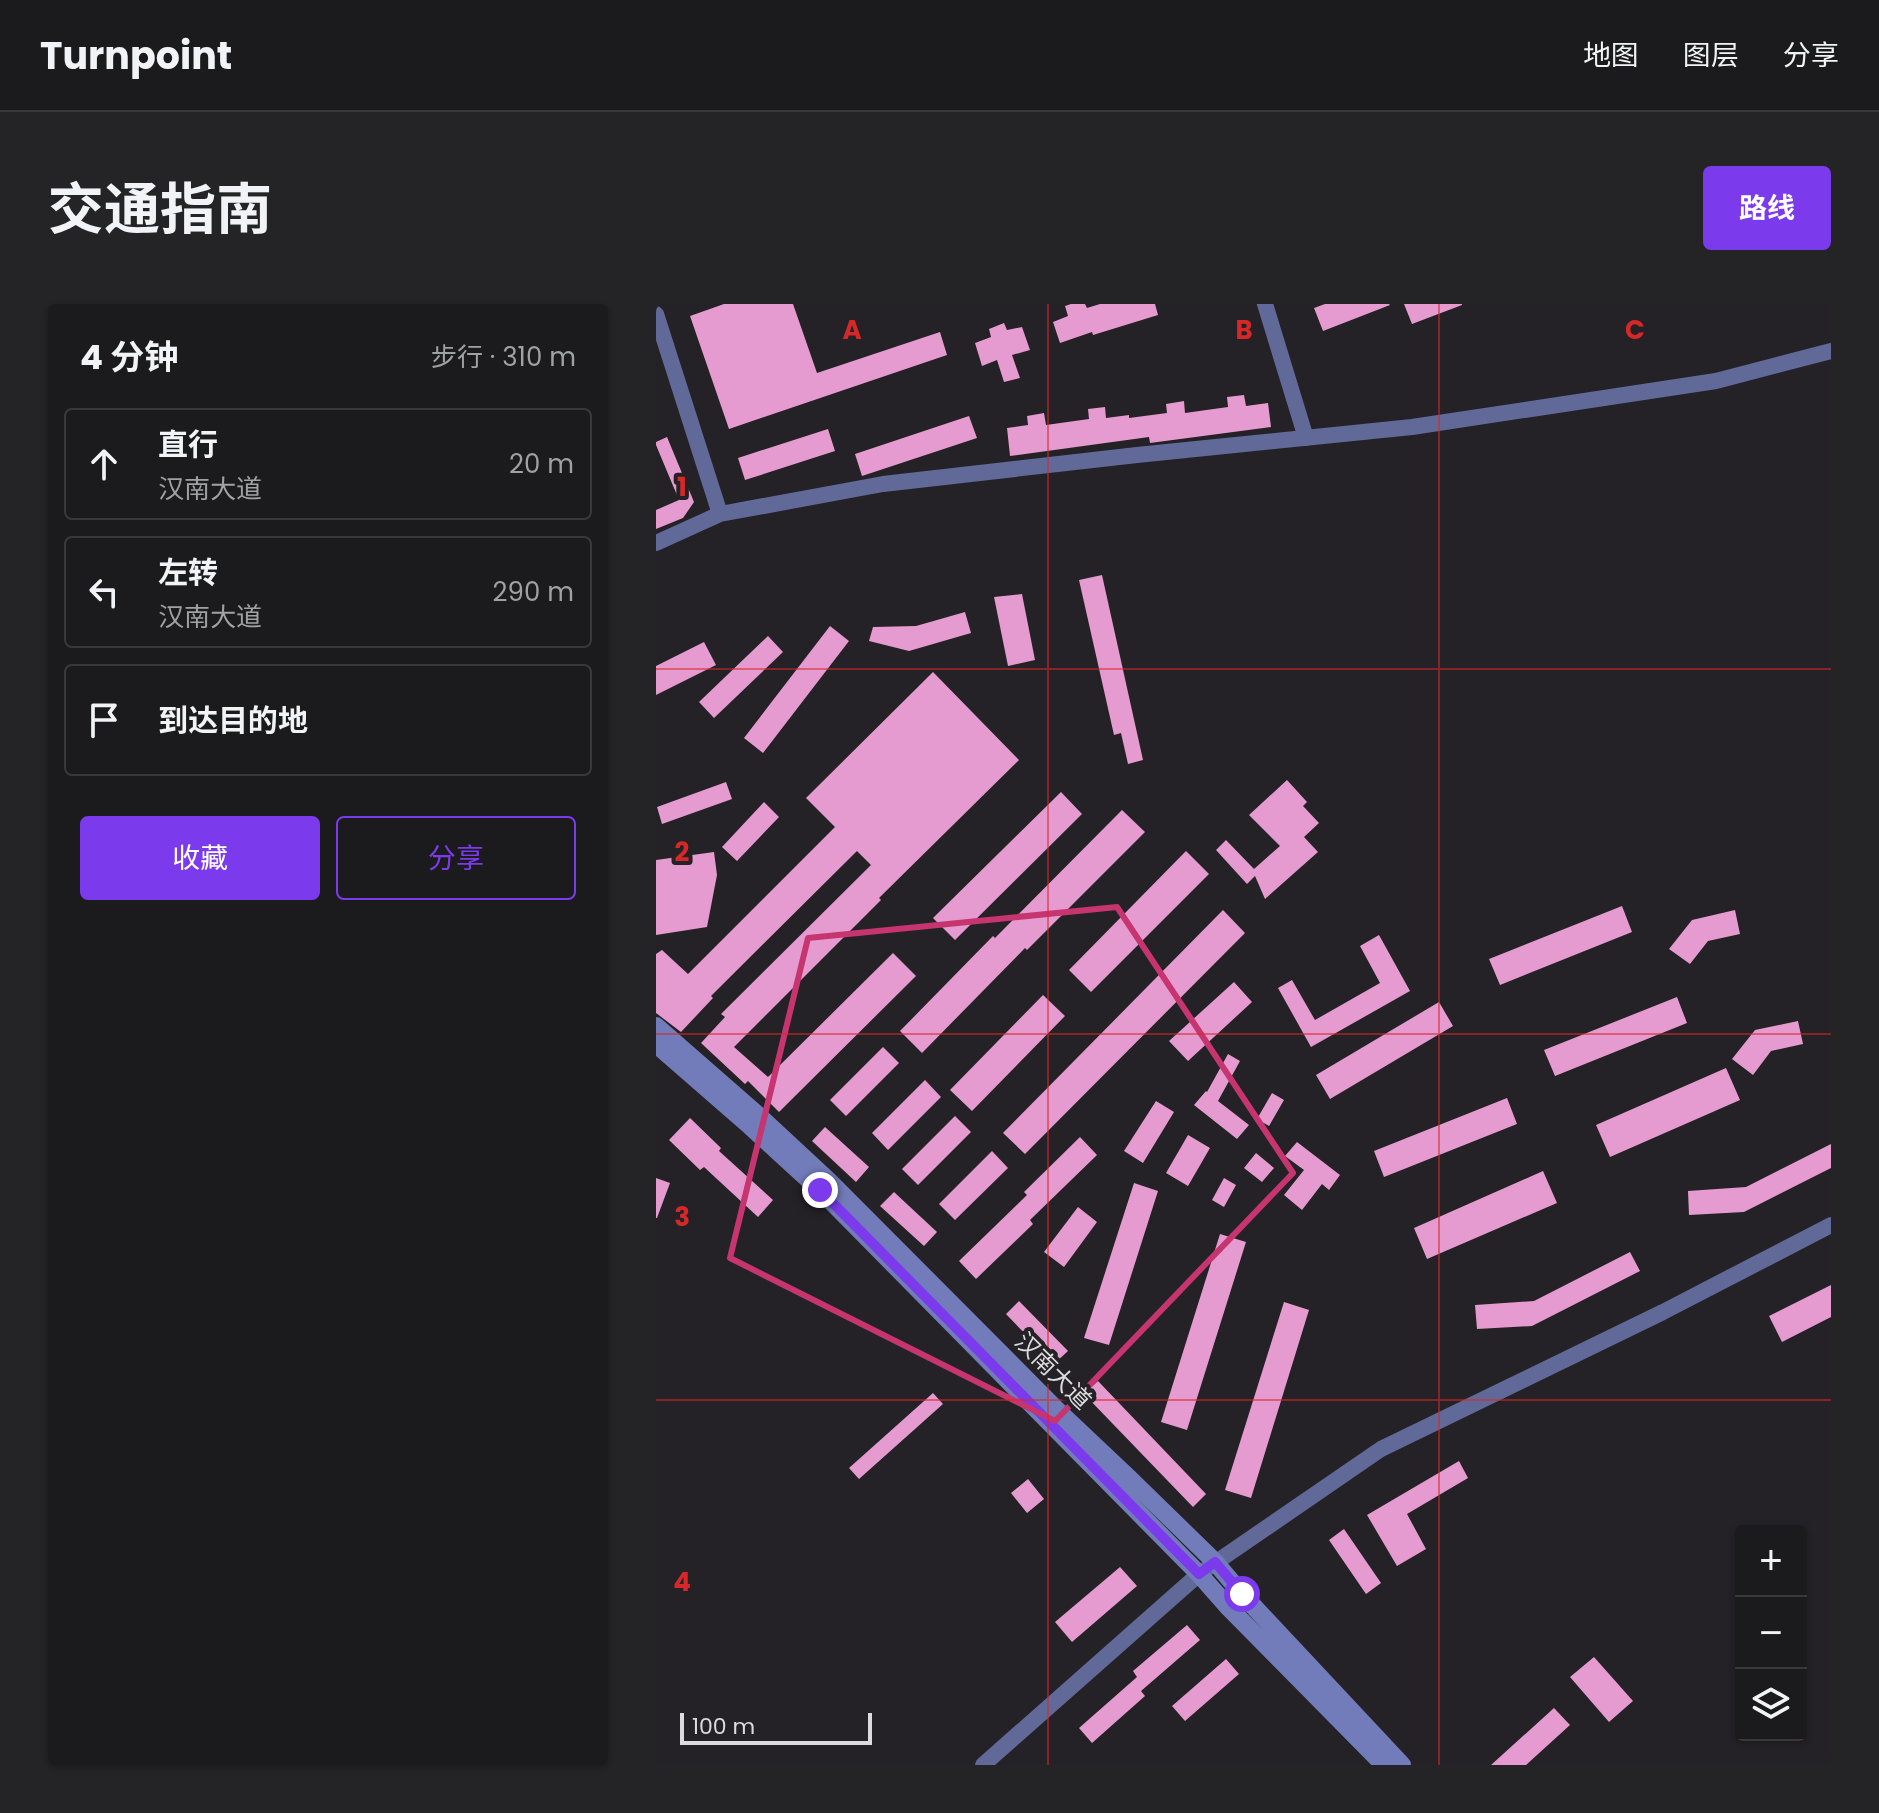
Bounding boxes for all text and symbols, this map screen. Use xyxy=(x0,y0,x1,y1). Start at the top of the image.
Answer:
text: Turnpoint xyxy=(40,29,232,82)
text: 地图 xyxy=(1583,36,1639,75)
text: 图层 xyxy=(1683,36,1739,75)
text: 分享 xyxy=(1783,36,1839,75)
button: 路线 xyxy=(1703,166,1831,250)
text: 交通指南 xyxy=(48,170,272,249)
text: A xyxy=(842,312,862,348)
text: B xyxy=(1235,312,1253,348)
text: C xyxy=(1625,312,1645,348)
text: 4 分钟 xyxy=(80,333,178,381)
text: 步行 · 310 m xyxy=(431,339,576,375)
text: 直行 xyxy=(158,423,218,466)
icon: ahead xyxy=(82,442,126,486)
text: 20 m xyxy=(509,446,574,482)
text: 1 xyxy=(677,469,687,505)
text: 汉南大道 xyxy=(158,471,262,507)
text: 左转 xyxy=(158,551,218,594)
icon: left xyxy=(82,570,126,614)
text: 290 m xyxy=(493,574,574,610)
text: 汉南大道 xyxy=(158,599,262,635)
icon: arrive xyxy=(82,698,126,742)
text: 到达目的地 xyxy=(158,699,308,742)
button: 收藏 xyxy=(80,816,320,900)
button: 分享 xyxy=(336,816,576,900)
text: 2 xyxy=(675,834,690,870)
route end xyxy=(802,1172,838,1208)
text: 3 xyxy=(674,1199,690,1235)
street label: 汉南大道 xyxy=(1008,1325,1099,1416)
map controls xyxy=(1735,1525,1807,1741)
button: + xyxy=(1735,1525,1807,1597)
text: 4 xyxy=(673,1564,691,1600)
route start xyxy=(1224,1576,1260,1612)
button: − xyxy=(1735,1597,1807,1669)
button: layers xyxy=(1735,1669,1807,1741)
scale bar xyxy=(680,1709,872,1745)
text: 100 m xyxy=(692,1711,755,1742)

